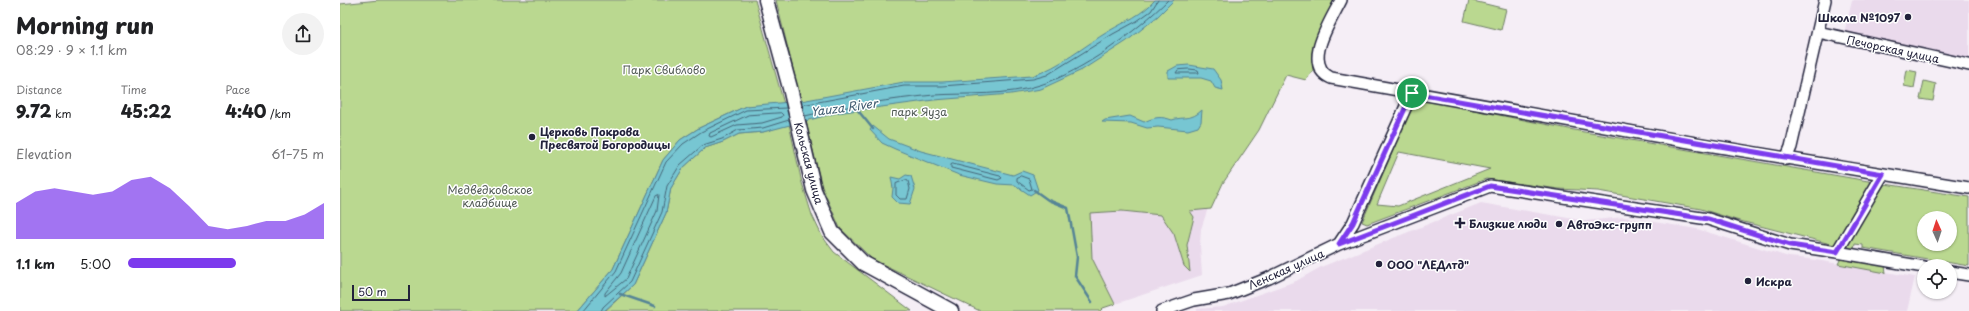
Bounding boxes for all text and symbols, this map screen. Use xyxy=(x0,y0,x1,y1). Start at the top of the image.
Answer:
text: Morning run xyxy=(16,8,154,41)
place label: Школа №1097 xyxy=(1818,9,1901,26)
marker: Школа №1097 xyxy=(1903,12,1913,22)
button: share xyxy=(282,13,324,55)
street label: Печорская улица xyxy=(1845,31,1941,67)
text: 08:29 · 9 × 1.1 km xyxy=(16,40,127,59)
park label: Парк Свиблово xyxy=(622,61,706,78)
pin xyxy=(1395,76,1429,110)
text: Distance xyxy=(16,81,62,98)
text: Time xyxy=(121,81,147,98)
text: Pace xyxy=(225,81,250,98)
icon: arrive xyxy=(1401,82,1423,104)
water label: Yauza River xyxy=(810,93,880,121)
text: 9.72 xyxy=(16,98,51,124)
text: 45:22 xyxy=(121,98,171,124)
text: 4:40 xyxy=(225,98,266,124)
park label: парк Яуза xyxy=(891,103,947,120)
text: km xyxy=(51,105,72,122)
text: /km xyxy=(266,105,291,122)
street label: Кольская улица xyxy=(790,120,828,206)
place label: Церковь Покрова Пресвятой Богородицы xyxy=(540,123,671,153)
marker: Церковь Покрова Пресвятой Богородицы xyxy=(527,132,537,142)
text: Elevation xyxy=(16,144,72,163)
text: 61–75 m xyxy=(271,144,324,163)
park label: Медведковское кладбище xyxy=(447,181,533,211)
north arrow xyxy=(1917,211,1957,251)
map controls xyxy=(1917,211,1957,299)
place label: Близкие люди xyxy=(1469,215,1547,232)
place label: АвтоЭкс-групп xyxy=(1567,216,1652,233)
marker: Близкие люди xyxy=(1454,217,1466,229)
marker: АвтоЭкс-групп xyxy=(1554,219,1564,229)
street label: Ленская улица xyxy=(1245,245,1327,293)
text: 1.1 km xyxy=(16,254,55,273)
text: 5:00 xyxy=(80,254,111,273)
place label: ООО "ЛЕДлтд" xyxy=(1387,256,1469,273)
marker: ООО "ЛЕДлтд" xyxy=(1374,259,1384,269)
button: locate xyxy=(1917,259,1957,299)
place label: Искра xyxy=(1756,273,1792,290)
marker: Искра xyxy=(1743,276,1753,286)
scale bar xyxy=(352,283,410,302)
text: 50 m xyxy=(358,283,387,300)

